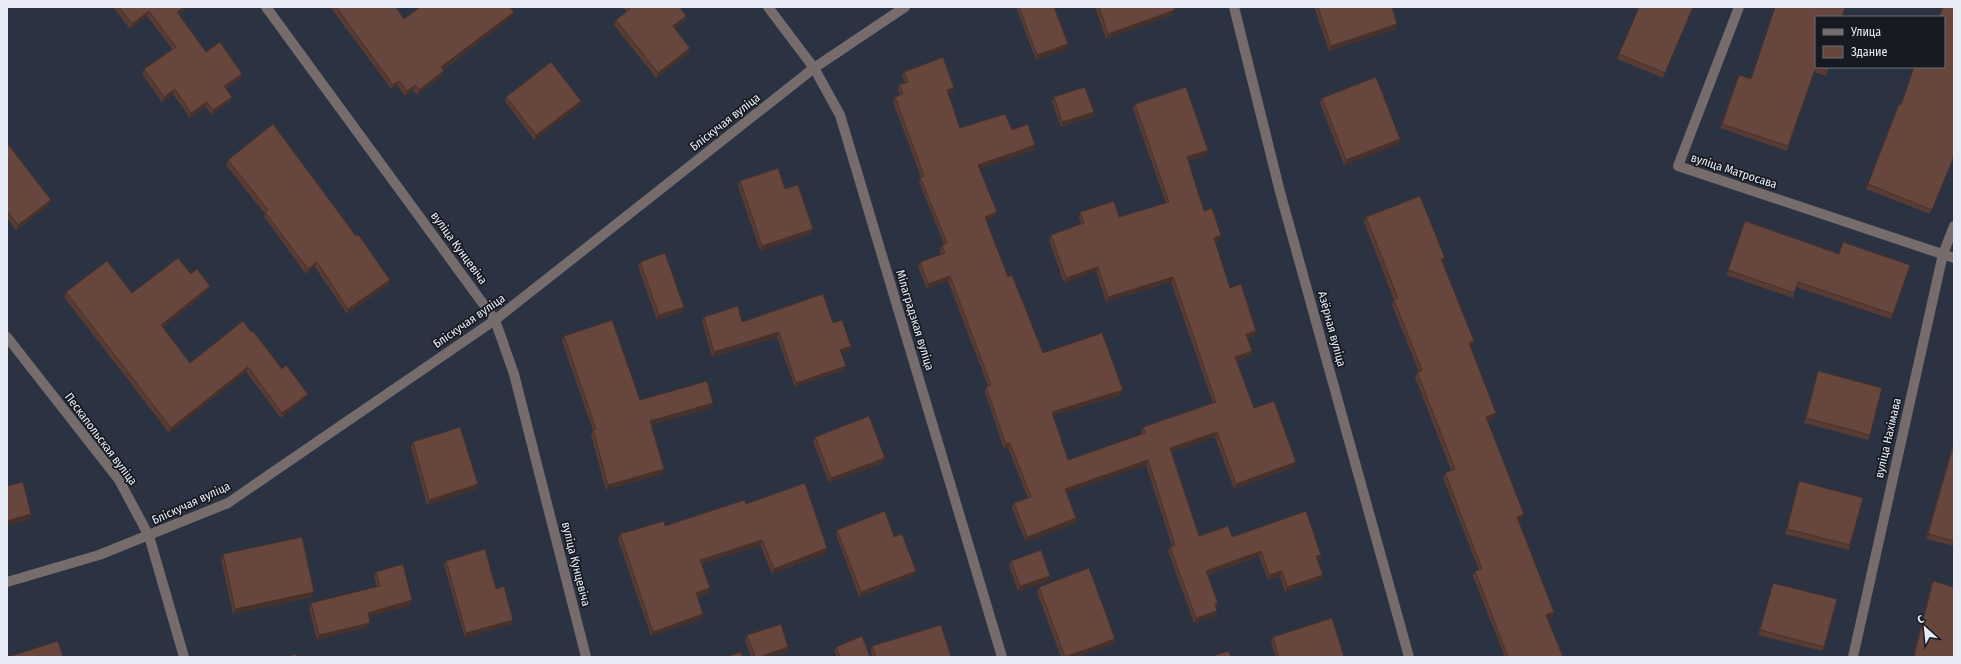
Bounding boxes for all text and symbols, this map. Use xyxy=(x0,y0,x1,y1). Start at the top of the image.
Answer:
legend xyxy=(1815,16,1945,68)
text: Улица xyxy=(1850,25,1881,39)
text: Здание xyxy=(1851,45,1887,59)
street label: Бліскучая вуліца xyxy=(687,90,763,154)
street label: вуліца Матросава xyxy=(1689,150,1779,192)
street label: вуліца Кунцевіча xyxy=(428,209,490,287)
street label: Мілаградзкая вуліца xyxy=(893,268,937,372)
street label: Азёрная вуліца xyxy=(1315,290,1349,368)
street label: Бліскучая вуліца xyxy=(430,291,508,351)
street label: Пескапольская вуліца xyxy=(62,390,140,488)
street label: вуліца Нахімава xyxy=(1872,396,1904,479)
street label: Бліскучая вуліца xyxy=(150,479,232,527)
street label: вуліца Кунцевіча xyxy=(559,520,593,608)
north arrow xyxy=(1905,608,1945,648)
text: С xyxy=(1915,612,1926,627)

